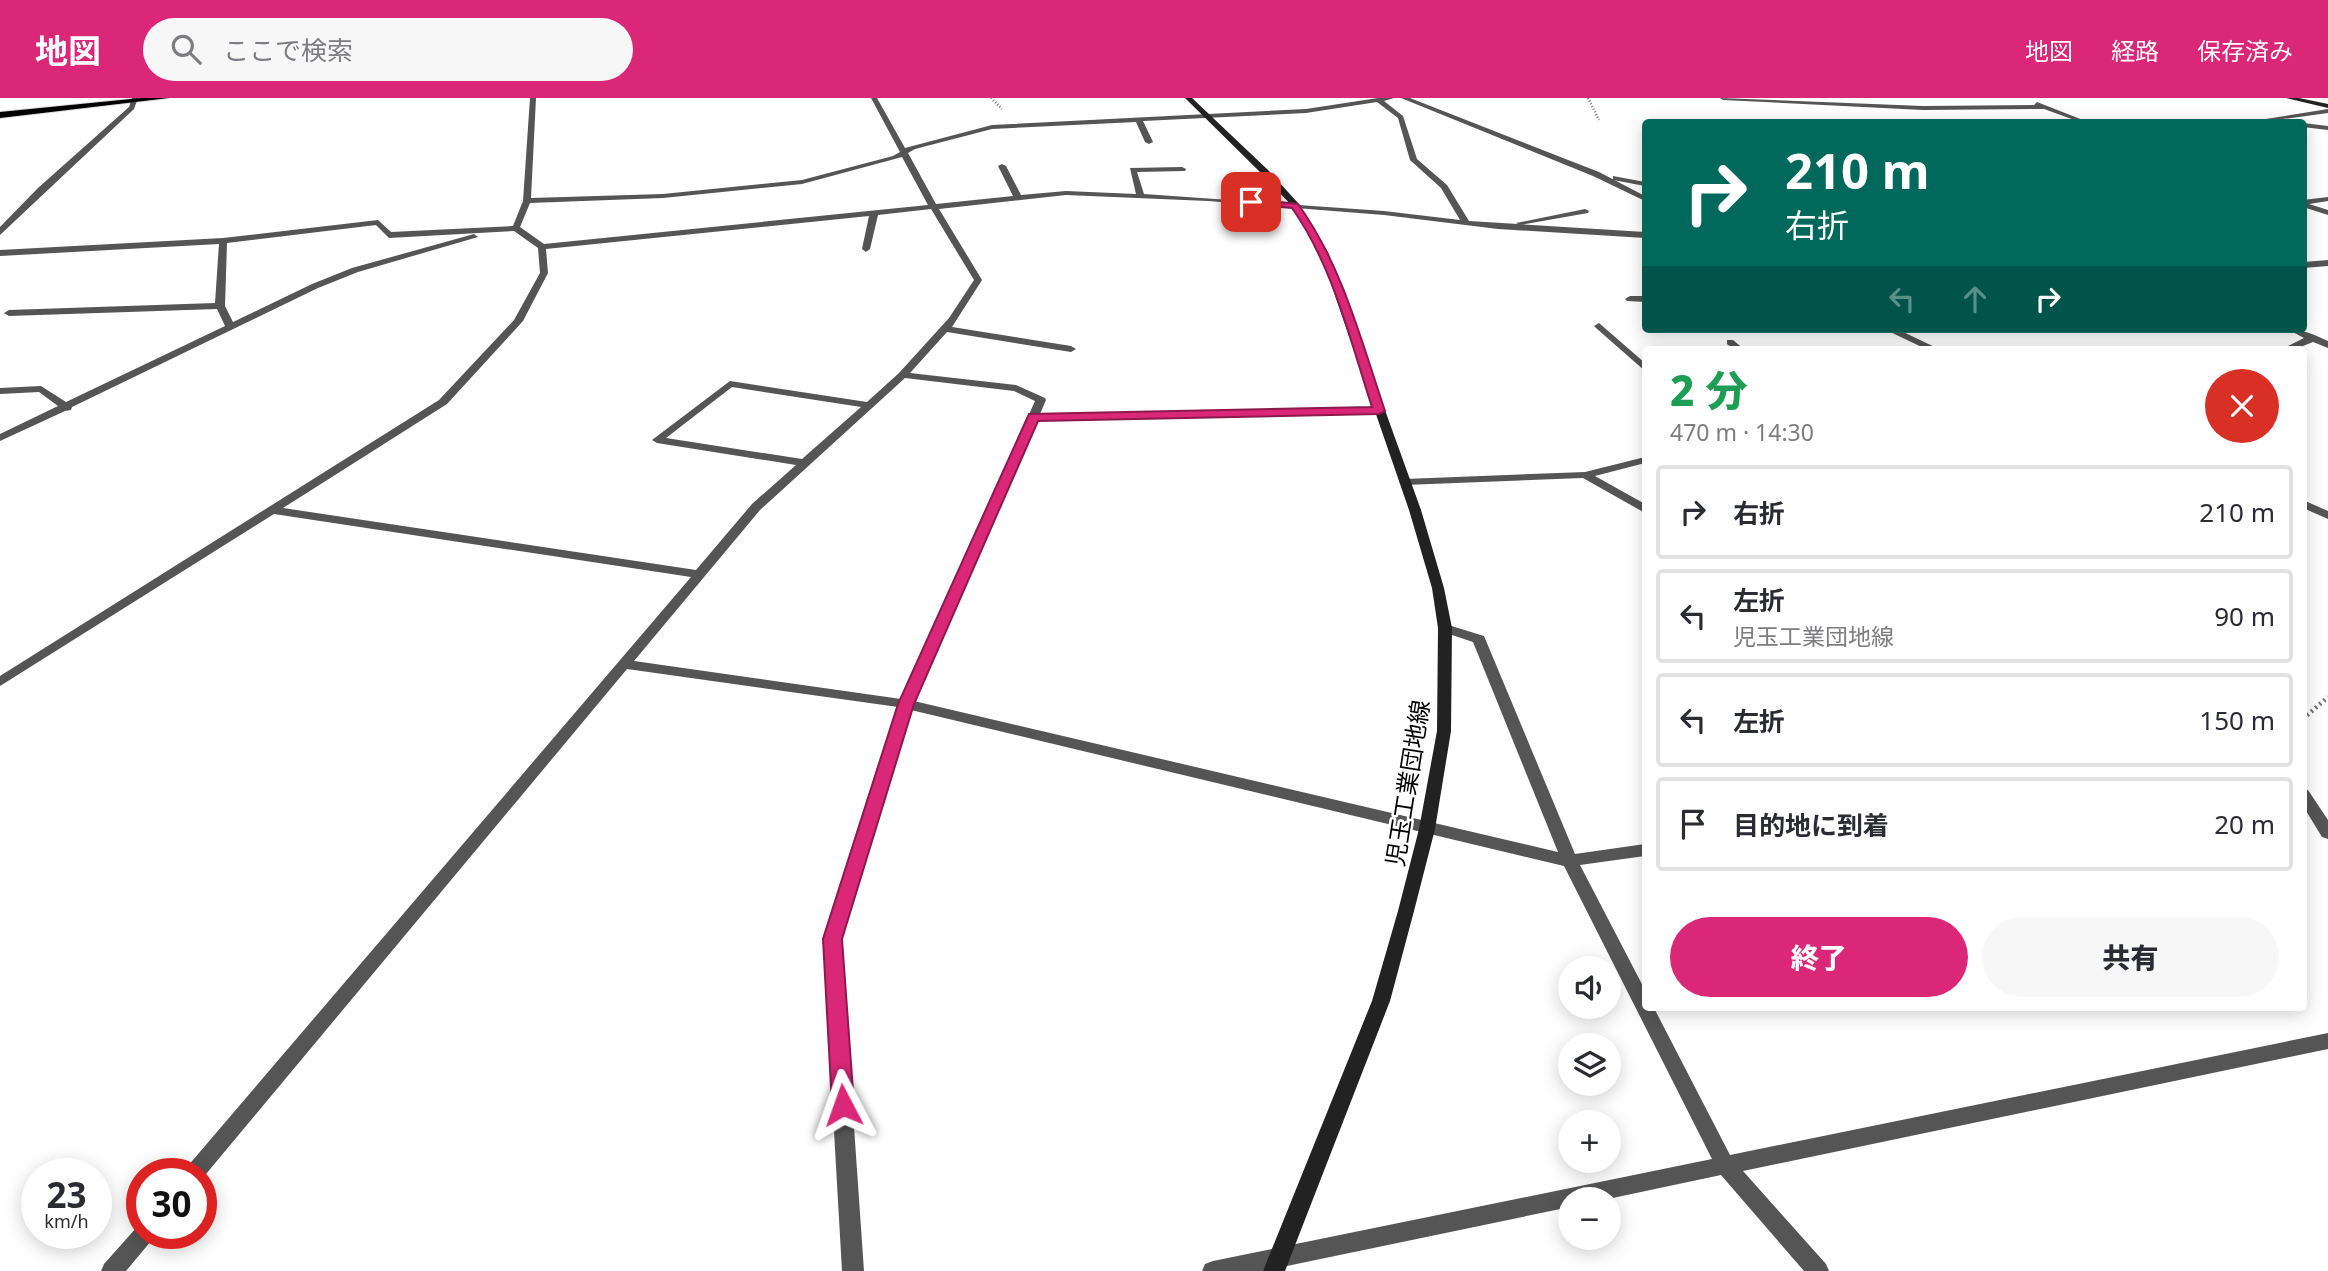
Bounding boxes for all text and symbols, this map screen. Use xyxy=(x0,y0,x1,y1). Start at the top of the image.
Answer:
search box xyxy=(143,18,633,81)
text: 地図 xyxy=(35,28,101,73)
icon: search xyxy=(167,30,205,68)
text: ここで検索 xyxy=(223,32,353,68)
text: 地図 xyxy=(2025,34,2073,67)
text: 経路 xyxy=(2111,34,2159,67)
text: 保存済み xyxy=(2197,34,2293,67)
text: 210 m xyxy=(1785,137,1930,203)
icon: right xyxy=(1670,147,1761,238)
pin xyxy=(1221,172,1281,232)
icon: arrive xyxy=(1232,183,1270,221)
text: 右折 xyxy=(1785,203,1849,246)
icon: left xyxy=(1883,280,1921,318)
icon: ahead xyxy=(1956,280,1994,318)
icon: right xyxy=(2029,280,2067,318)
text: 2 分 xyxy=(1670,361,1747,418)
button: close xyxy=(2205,369,2279,443)
text: 470 m · 14:30 xyxy=(1670,416,1814,448)
icon: right xyxy=(1674,493,1712,531)
text: 210 m xyxy=(2199,494,2275,530)
text: 右折 xyxy=(1733,495,1785,531)
text: 左折 xyxy=(1733,582,1785,618)
icon: left xyxy=(1674,597,1712,635)
text: 90 m xyxy=(2214,598,2275,634)
text: 児玉工業団地線 xyxy=(1733,620,1894,652)
street label: 児玉工業団地線 xyxy=(1378,697,1436,869)
icon: left xyxy=(1674,701,1712,739)
text: 150 m xyxy=(2199,702,2275,738)
text: 左折 xyxy=(1733,703,1785,739)
icon: arrive xyxy=(1674,805,1712,843)
text: 20 m xyxy=(2214,806,2275,842)
text: 目的地に到着 xyxy=(1733,807,1889,843)
button: 終了 xyxy=(1670,917,1968,997)
button: 共有 xyxy=(1982,917,2279,997)
map controls xyxy=(1558,956,1621,1250)
button: sound xyxy=(1558,956,1621,1019)
button: layers xyxy=(1558,1033,1621,1096)
position arrow xyxy=(806,1068,880,1142)
button: + xyxy=(1558,1110,1621,1173)
speed limit sign: 30 xyxy=(126,1158,217,1249)
text: 23 xyxy=(46,1171,87,1218)
button: − xyxy=(1558,1187,1621,1250)
text: km/h xyxy=(44,1209,89,1233)

